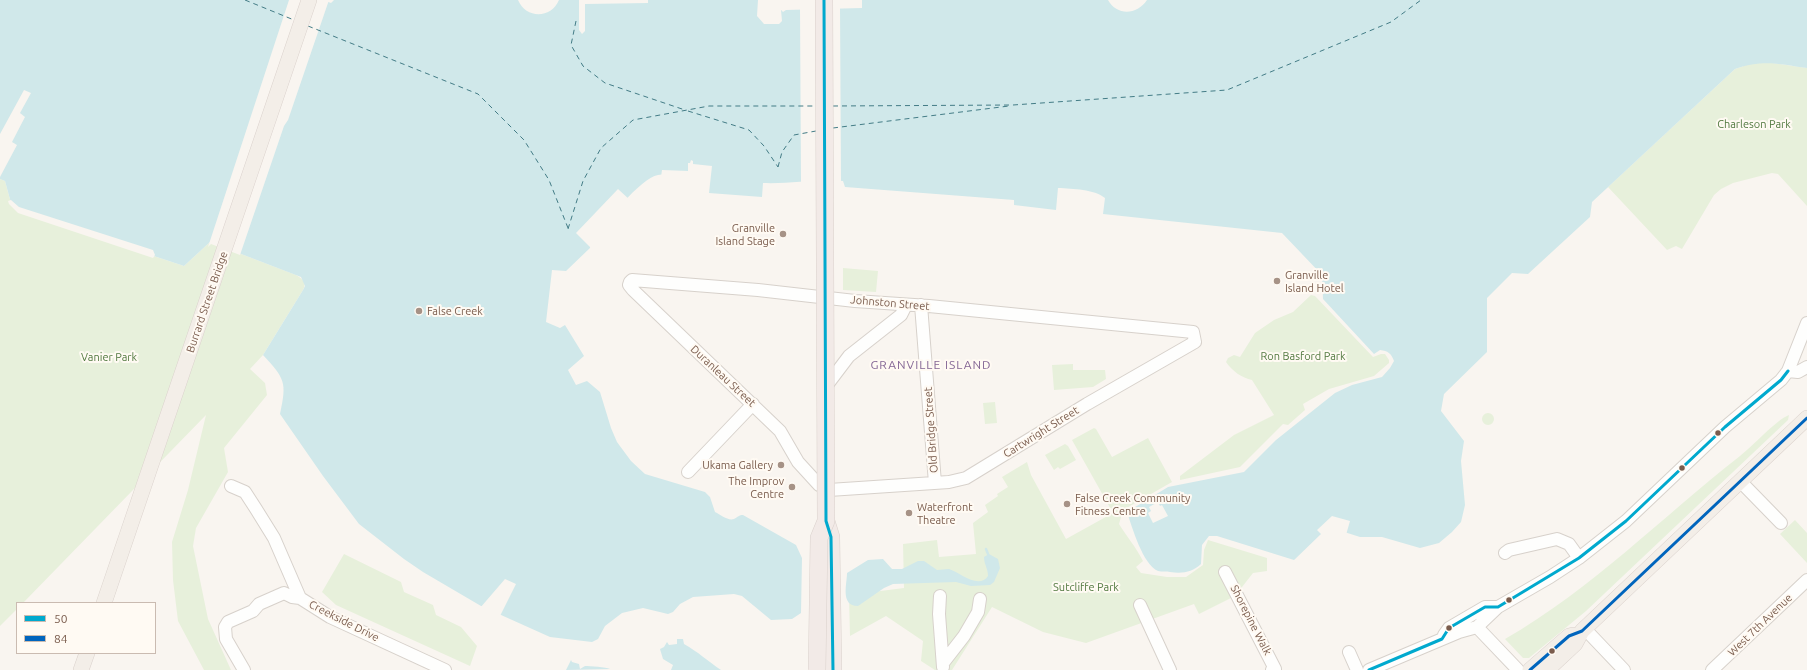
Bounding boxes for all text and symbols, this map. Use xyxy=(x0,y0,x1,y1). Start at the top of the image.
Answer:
park label: Charleson Park xyxy=(1717,117,1791,131)
place label: Granville Island Stage xyxy=(716,221,775,247)
marker: Granville Island Stage xyxy=(778,229,788,239)
street label: Burrard Street Bridge xyxy=(183,250,231,354)
place label: Granville Island Hotel xyxy=(1285,268,1344,294)
marker: Granville Island Hotel xyxy=(1272,276,1282,286)
street label: Johnston Street xyxy=(850,293,930,313)
place label: False Creek xyxy=(427,304,483,318)
marker: False Creek xyxy=(414,306,424,316)
street label: Duranleau Street xyxy=(688,342,758,410)
park label: Ron Basford Park xyxy=(1260,349,1346,363)
park label: Vanier Park xyxy=(81,350,137,364)
district label: GRANVILLE ISLAND xyxy=(870,358,992,372)
street label: Old Bridge Street xyxy=(921,387,941,473)
street label: Cartwright Street xyxy=(1001,403,1081,461)
unlabelled marker xyxy=(1713,428,1723,438)
place label: Ukama Gallery xyxy=(702,458,773,472)
marker: Ukama Gallery xyxy=(776,460,786,470)
unlabelled marker xyxy=(1677,463,1687,473)
place label: The Improv Centre xyxy=(728,474,784,500)
marker: The Improv Centre xyxy=(787,482,797,492)
place label: False Creek Community Fitness Centre xyxy=(1075,491,1190,517)
marker: False Creek Community Fitness Centre xyxy=(1062,499,1072,509)
place label: Waterfront Theatre xyxy=(917,500,973,526)
marker: Waterfront Theatre xyxy=(904,508,914,518)
park label: Sutcliffe Park xyxy=(1053,580,1119,594)
street label: Shorepine Walk xyxy=(1228,583,1274,657)
street label: West 7th Avenue xyxy=(1725,591,1795,659)
unlabelled marker xyxy=(1504,595,1514,605)
street label: Creekside Drive xyxy=(307,598,381,644)
legend xyxy=(16,602,156,654)
text: 50 xyxy=(54,612,68,625)
unlabelled marker xyxy=(1444,623,1454,633)
text: 84 xyxy=(54,632,68,645)
unlabelled marker xyxy=(1547,646,1557,656)

